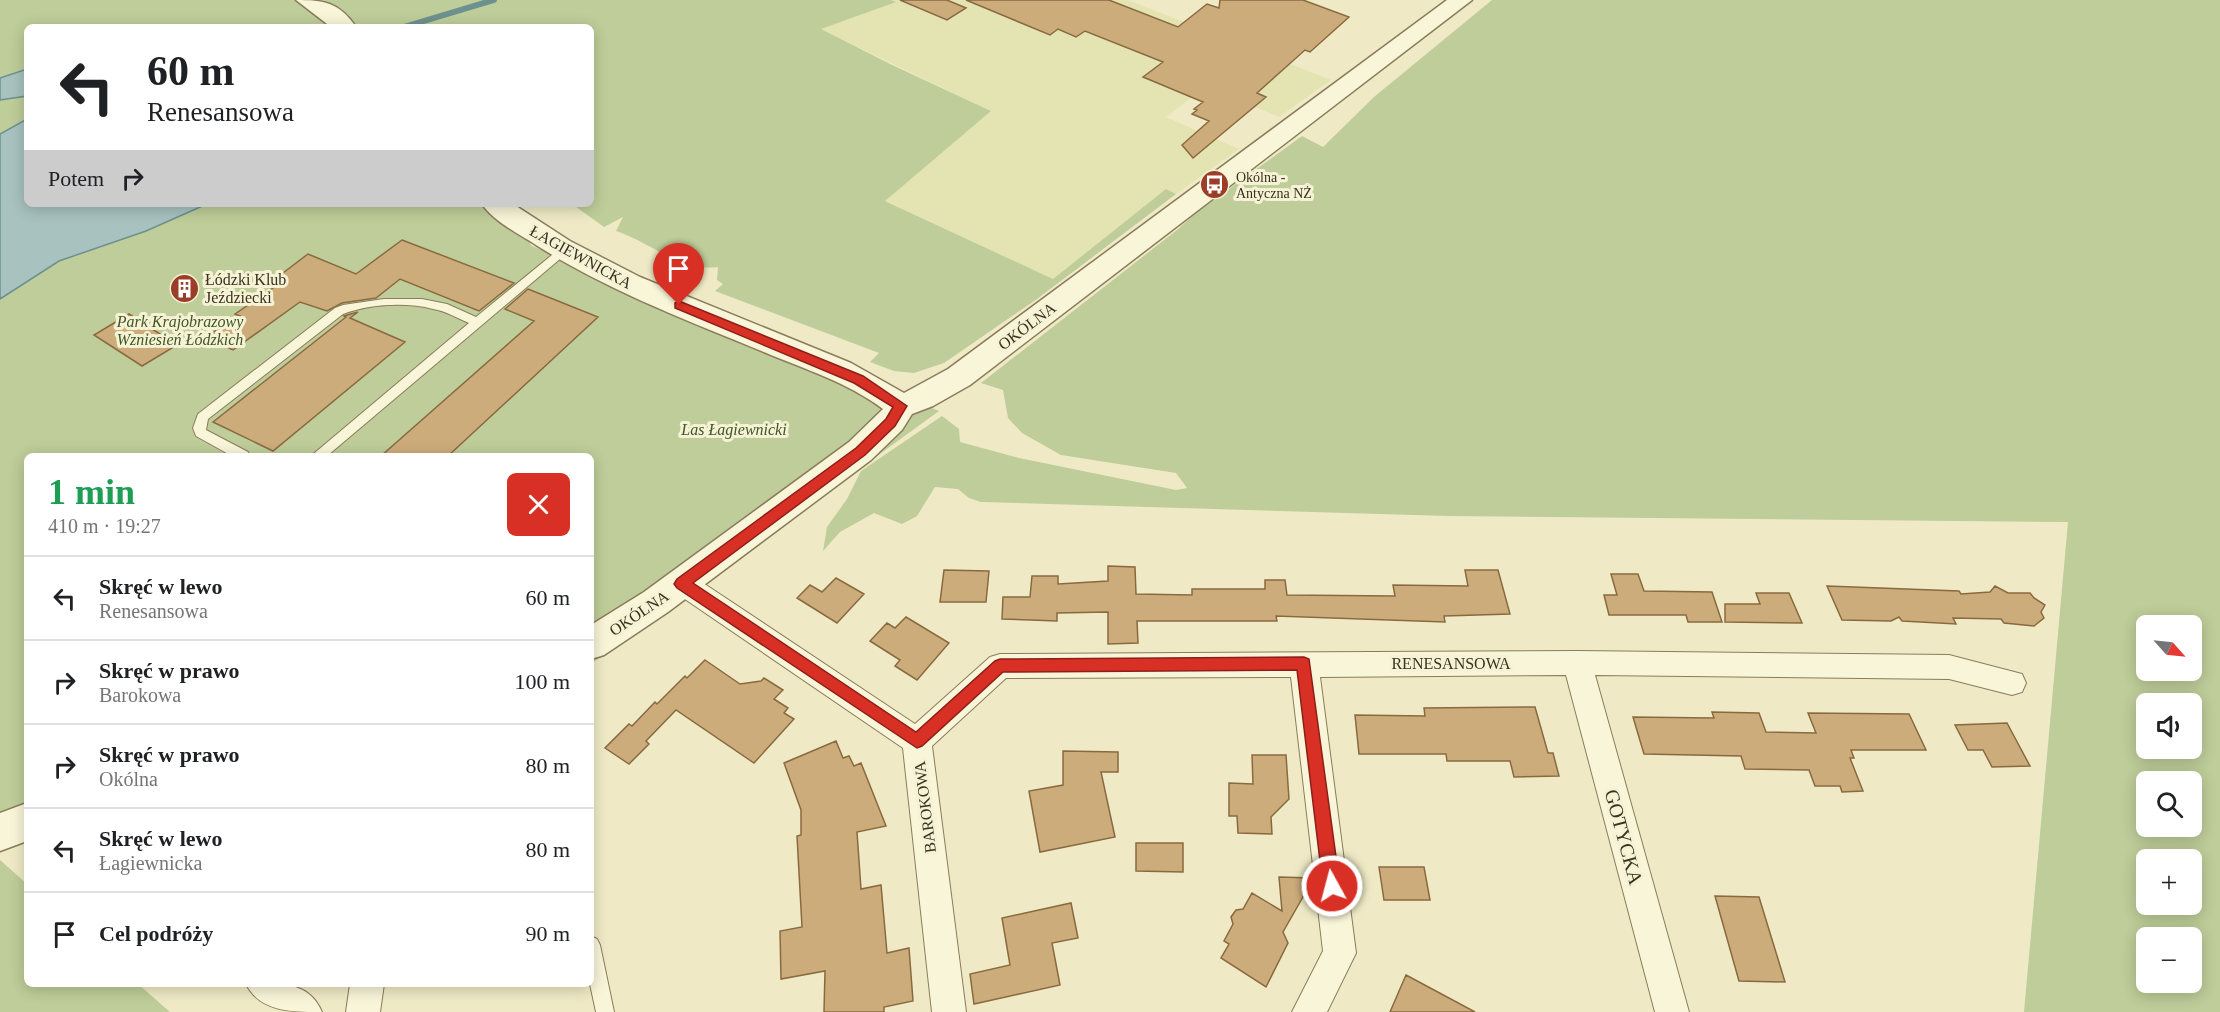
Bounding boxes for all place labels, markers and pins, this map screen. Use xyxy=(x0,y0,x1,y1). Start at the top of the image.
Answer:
bus stop icon: Okólna - Antyczna NŻ xyxy=(1199,169,1231,201)
place label: Okólna - Antyczna NŻ xyxy=(1236,170,1312,201)
pin xyxy=(653,243,704,305)
place label: Łódzki Klub Jeździecki xyxy=(205,271,286,306)
building icon: Łódzki Klub Jeździecki xyxy=(168,272,200,304)

